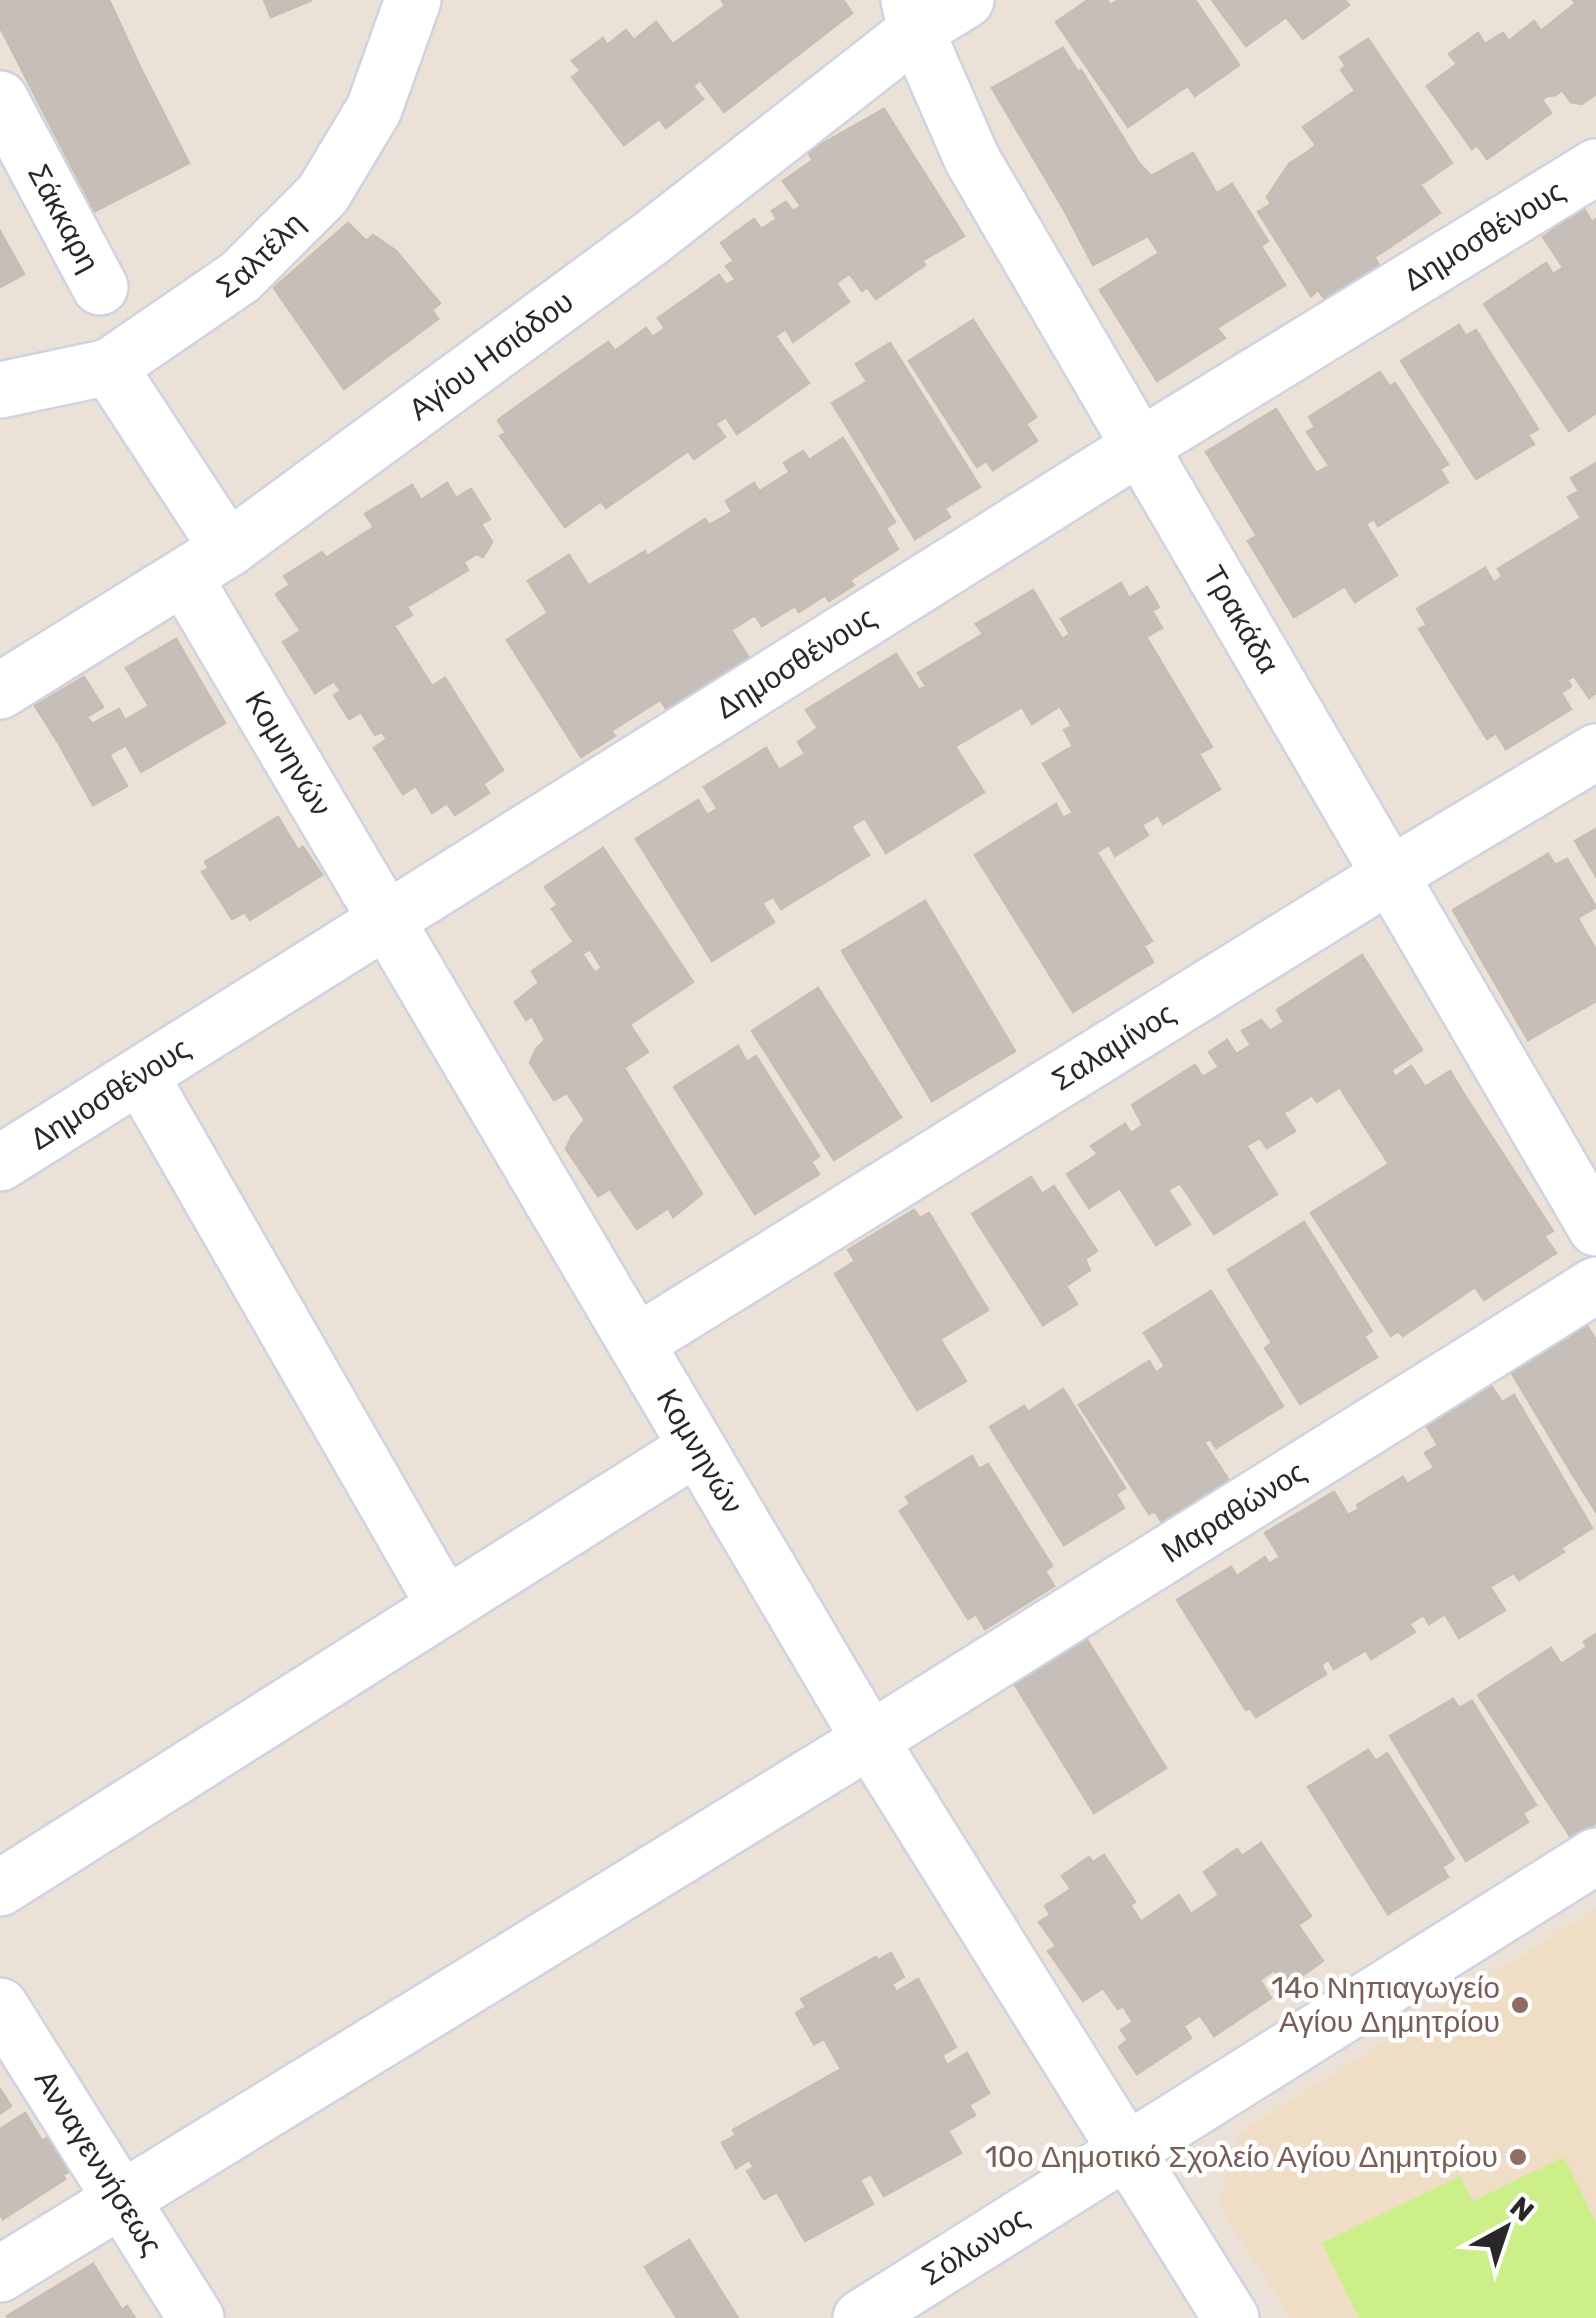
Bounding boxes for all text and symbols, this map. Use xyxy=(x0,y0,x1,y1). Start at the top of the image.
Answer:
street label: Σάκκαρη xyxy=(20,158,107,278)
street label: Δημοσθένους xyxy=(1397,173,1571,299)
street label: Σαλτέλη xyxy=(210,205,312,306)
street label: Αγίου Ησιόδου xyxy=(402,284,580,428)
street label: Τρακάδα xyxy=(1195,559,1286,680)
street label: Δημοσθένους xyxy=(709,599,882,726)
street label: Κομνηνών xyxy=(237,685,339,822)
street label: Σαλαμίνος xyxy=(1045,995,1182,1098)
street label: Δημοσθένους xyxy=(24,1030,197,1157)
street label: Κομνηνών xyxy=(649,1382,750,1520)
street label: Μαραθώνος xyxy=(1155,1454,1312,1571)
place label: 14ο Νηπιαγωγείο Αγίου Δημητρίου xyxy=(1271,1970,1500,2040)
marker: 14ο Νηπιαγωγείο Αγίου Δημητρίου xyxy=(1509,1994,1531,2016)
street label: Ανναγεννήσεως xyxy=(27,2063,170,2262)
place label: 10ο Δημοτικό Σχολείο Αγίου Δημητρίου xyxy=(985,2139,1498,2175)
marker: 10ο Δημοτικό Σχολείο Αγίου Δημητρίου xyxy=(1507,2146,1529,2168)
north arrow xyxy=(1456,2178,1556,2278)
text: N xyxy=(1503,2190,1540,2228)
street label: Σόλωνος xyxy=(915,2199,1035,2293)

